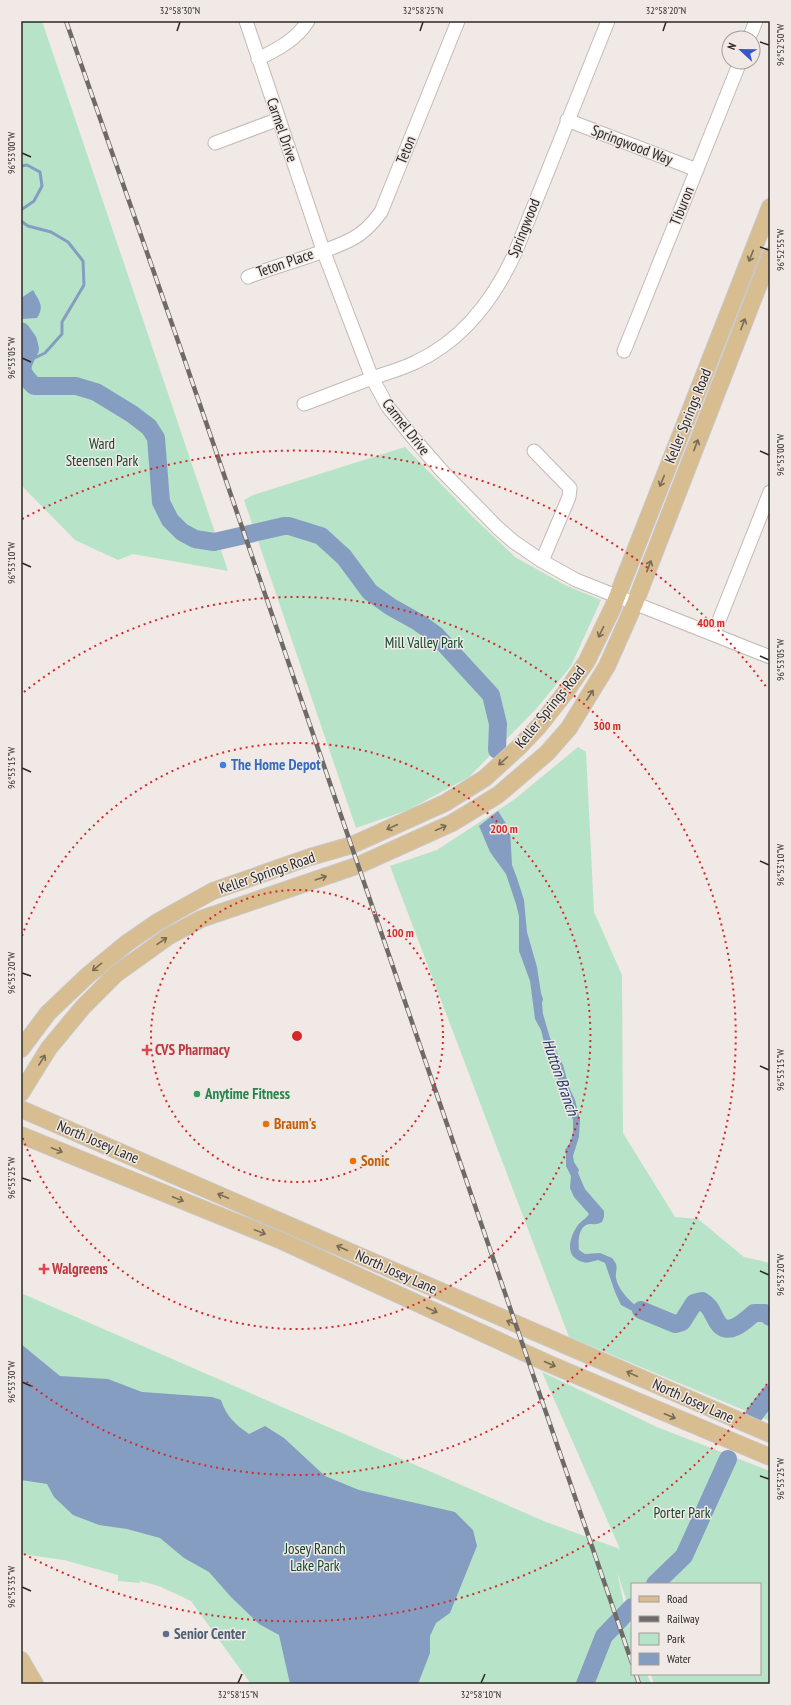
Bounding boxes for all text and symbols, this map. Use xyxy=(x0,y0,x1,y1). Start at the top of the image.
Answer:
text: 32°58'30"N xyxy=(160,4,200,17)
text: 32°58'25"N xyxy=(403,4,443,17)
text: 32°58'20"N xyxy=(646,4,686,17)
text: 96°52'50"W xyxy=(774,24,787,66)
north arrow xyxy=(721,30,761,70)
text: N xyxy=(724,41,739,52)
street label: Carmel Drive xyxy=(263,95,302,164)
street label: Springwood Way xyxy=(589,120,676,169)
text: 96°53'00"W xyxy=(5,132,18,174)
street label: Teton xyxy=(391,133,420,167)
street label: Tiburon xyxy=(665,184,698,228)
street label: Springwood xyxy=(503,196,544,260)
text: 96°52'55"W xyxy=(774,229,787,271)
street label: Teton Place xyxy=(254,244,316,281)
one-way arrow xyxy=(746,250,754,262)
one-way arrow xyxy=(740,318,748,330)
text: 96°53'05"W xyxy=(5,337,18,379)
street label: Keller Springs Road xyxy=(660,366,715,466)
street label: Carmel Drive xyxy=(378,395,434,459)
park label: Ward Steensen Park xyxy=(66,434,138,470)
text: 96°53'00"W xyxy=(774,434,787,476)
one-way arrow xyxy=(693,440,701,452)
one-way arrow xyxy=(657,475,665,487)
text: 96°53'10"W xyxy=(5,542,18,584)
one-way arrow xyxy=(646,561,654,573)
text: 400 m xyxy=(697,615,725,630)
one-way arrow xyxy=(597,625,604,637)
park label: Mill Valley Park xyxy=(385,633,463,652)
text: 96°53'05"W xyxy=(774,639,787,681)
street label: Keller Springs Road xyxy=(511,662,589,752)
one-way arrow xyxy=(586,690,594,701)
text: 300 m xyxy=(593,718,621,733)
text: 96°53'15"W xyxy=(5,747,18,789)
place label: The Home Depot xyxy=(231,755,321,774)
one-way arrow xyxy=(498,757,508,766)
marker: The Home Depot xyxy=(218,760,228,770)
text: 200 m xyxy=(490,821,518,836)
one-way arrow xyxy=(386,824,398,831)
one-way arrow xyxy=(434,824,446,831)
text: 96°53'10"W xyxy=(774,844,787,886)
street label: Keller Springs Road xyxy=(216,847,318,898)
one-way arrow xyxy=(314,874,327,881)
text: 100 m xyxy=(386,925,414,940)
one-way arrow xyxy=(156,937,167,945)
text: 96°53'20"W xyxy=(5,952,18,994)
one-way arrow xyxy=(92,963,103,971)
centre of rings xyxy=(290,1029,304,1043)
water label: Hutton Branch xyxy=(539,1036,584,1119)
place label: CVS Pharmacy xyxy=(155,1040,231,1059)
marker: CVS Pharmacy xyxy=(142,1045,152,1055)
text: 96°53'15"W xyxy=(774,1049,787,1091)
one-way arrow xyxy=(38,1054,46,1066)
place label: Anytime Fitness xyxy=(204,1084,290,1103)
marker: Anytime Fitness xyxy=(192,1089,202,1099)
place label: Braum's xyxy=(274,1114,316,1133)
street label: North Josey Lane xyxy=(54,1116,142,1167)
marker: Braum's xyxy=(261,1119,271,1129)
one-way arrow xyxy=(51,1147,63,1154)
place label: Sonic xyxy=(361,1151,390,1170)
marker: Sonic xyxy=(348,1156,358,1166)
text: 96°53'25"W xyxy=(5,1157,18,1199)
one-way arrow xyxy=(217,1192,229,1199)
one-way arrow xyxy=(171,1195,183,1203)
one-way arrow xyxy=(253,1229,265,1236)
one-way arrow xyxy=(336,1244,348,1251)
street label: North Josey Lane xyxy=(353,1245,440,1298)
text: 96°53'20"W xyxy=(774,1254,787,1296)
place label: Walgreens xyxy=(51,1259,108,1278)
marker: Walgreens xyxy=(39,1264,49,1274)
one-way arrow xyxy=(426,1307,438,1314)
one-way arrow xyxy=(507,1319,519,1326)
text: 96°53'30"W xyxy=(5,1361,18,1403)
one-way arrow xyxy=(544,1361,556,1368)
one-way arrow xyxy=(626,1370,638,1377)
street label: North Josey Lane xyxy=(650,1374,737,1427)
one-way arrow xyxy=(663,1412,675,1420)
text: 96°53'25"W xyxy=(774,1458,787,1500)
park label: Porter Park xyxy=(653,1503,711,1522)
park label: Josey Ranch Lake Park xyxy=(283,1539,346,1575)
text: 96°53'35"W xyxy=(5,1566,18,1608)
legend xyxy=(631,1583,761,1675)
text: Road xyxy=(667,1591,687,1606)
text: Railway xyxy=(667,1611,700,1626)
place label: Senior Center xyxy=(174,1624,246,1643)
marker: Senior Center xyxy=(161,1629,171,1639)
text: Park xyxy=(667,1631,685,1646)
text: Water xyxy=(667,1651,692,1666)
text: 32°58'15"N xyxy=(218,1688,258,1701)
text: 32°58'10"N xyxy=(461,1688,501,1701)

